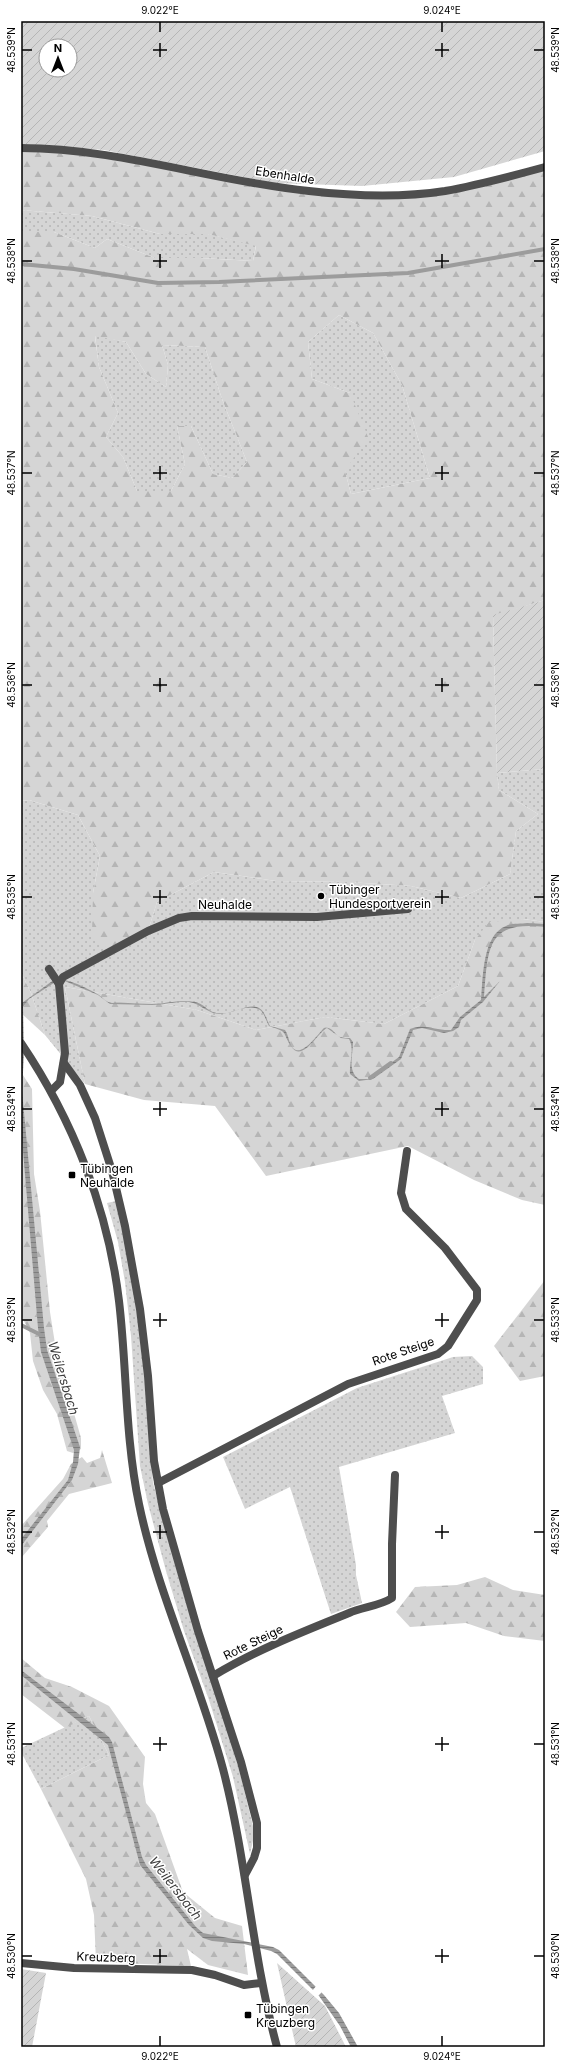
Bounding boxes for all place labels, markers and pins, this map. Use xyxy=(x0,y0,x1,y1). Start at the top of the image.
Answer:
place label: Tübinger Hundesportverein xyxy=(329,882,431,911)
marker: Tübinger Hundesportverein xyxy=(316,891,326,901)
place label: Tübingen Neuhalde xyxy=(80,1161,134,1190)
marker: Tübingen Neuhalde xyxy=(67,1170,77,1180)
place label: Tübingen Kreuzberg xyxy=(256,2001,315,2030)
marker: Tübingen Kreuzberg xyxy=(243,2010,253,2020)

